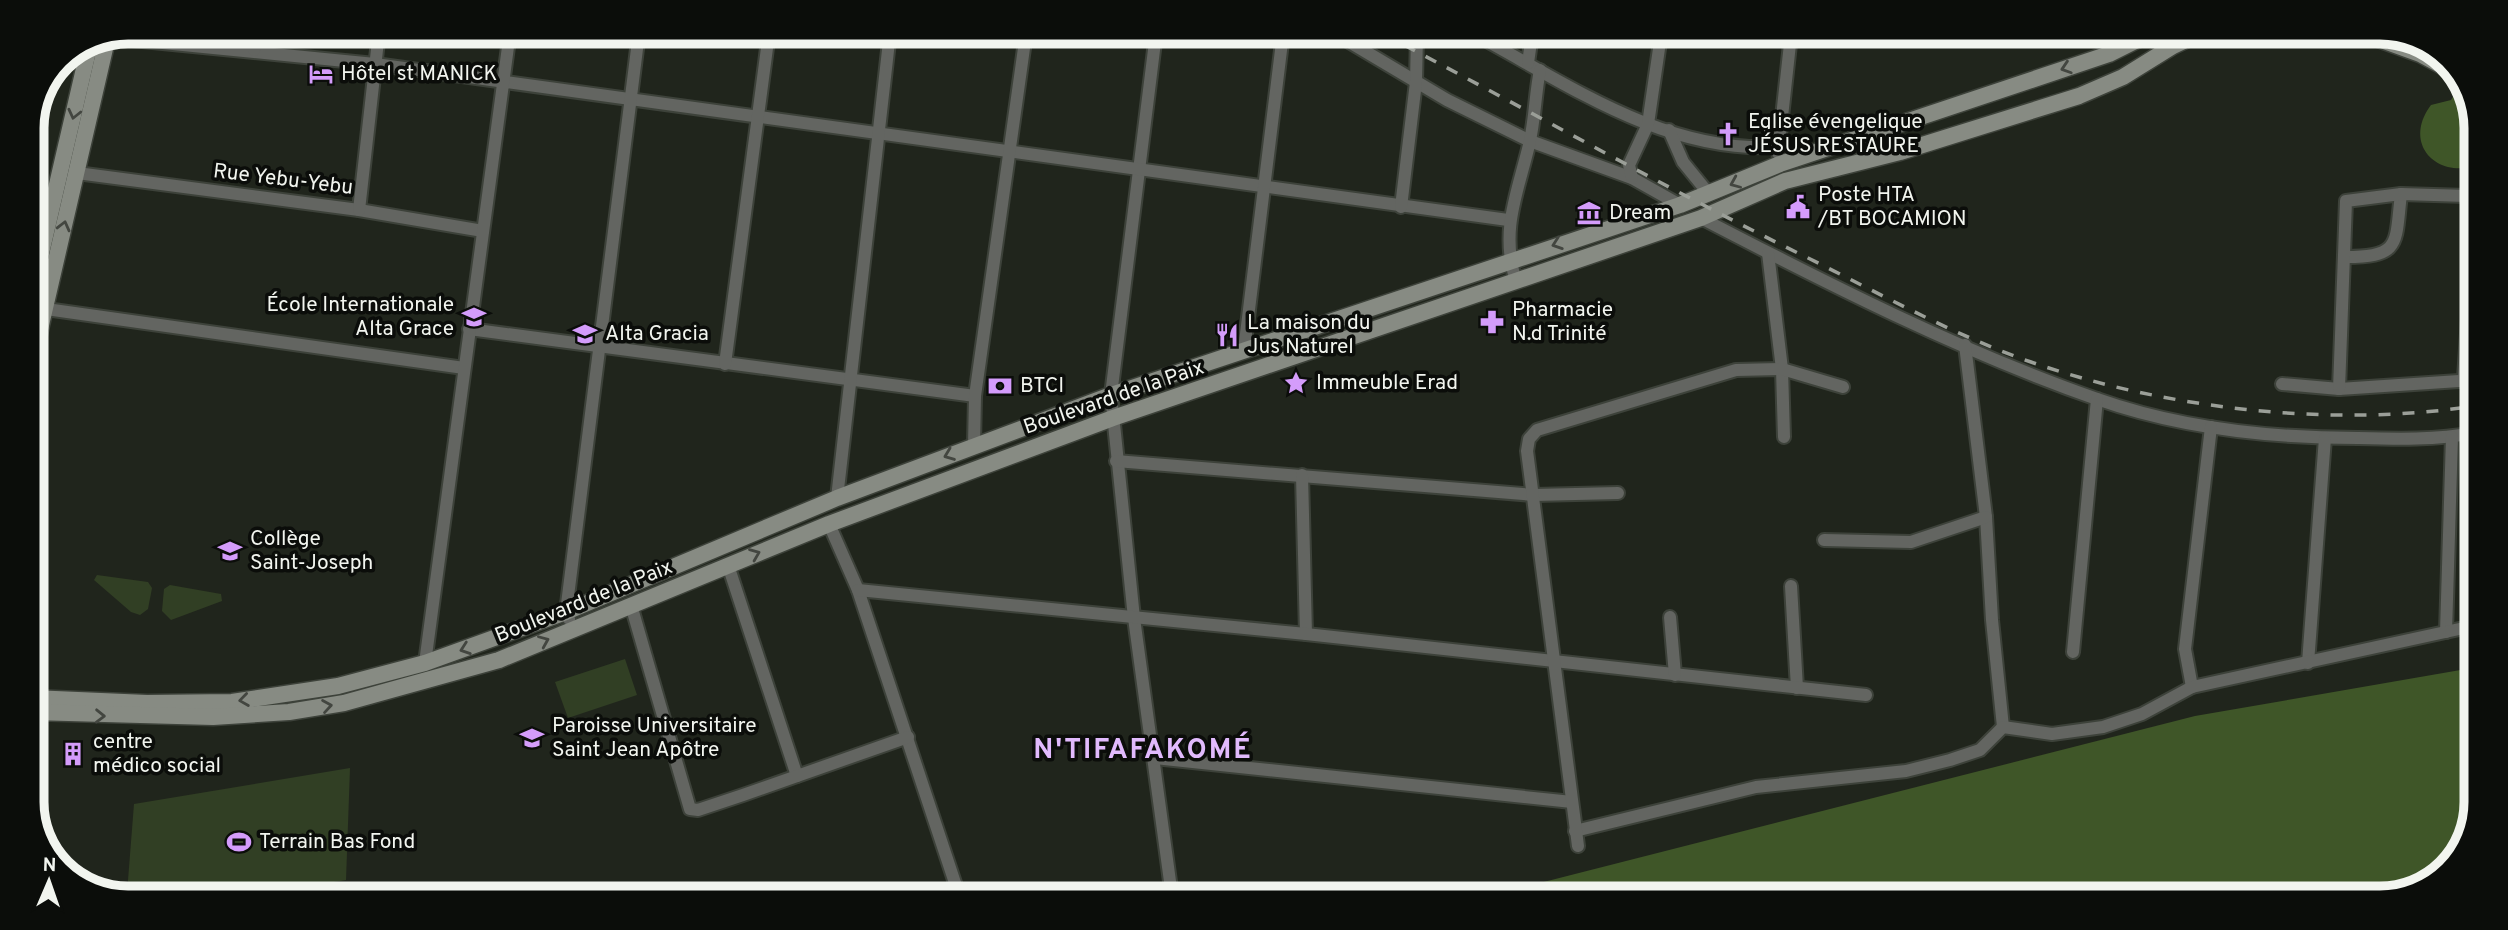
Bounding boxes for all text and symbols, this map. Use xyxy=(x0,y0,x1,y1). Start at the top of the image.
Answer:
hotel icon: Hôtel st MANICK xyxy=(307,60,335,88)
one-way arrow xyxy=(2060,60,2072,74)
place label: Hôtel st MANICK xyxy=(341,61,497,88)
one-way arrow xyxy=(68,108,83,120)
place label: Eglise évengelique JÉSUS RESTAURE xyxy=(1748,109,1923,160)
church icon: Eglise évengelique JÉSUS RESTAURE xyxy=(1714,120,1742,148)
street label: Rue Yebu-Yebu xyxy=(211,158,355,202)
one-way arrow xyxy=(1730,175,1742,189)
place label: Poste HTA /BT BOCAMION xyxy=(1817,182,1967,233)
public building icon: Poste HTA /BT BOCAMION xyxy=(1784,193,1812,221)
museum icon: Dream xyxy=(1575,199,1603,227)
place label: Dream xyxy=(1609,200,1671,227)
one-way arrow xyxy=(56,220,70,232)
one-way arrow xyxy=(1552,236,1564,250)
place label: École Internationale Alta Grace xyxy=(266,291,454,343)
place label: Pharmacie N.d Trinité xyxy=(1512,297,1613,348)
school or university icon: École Internationale Alta Grace xyxy=(460,303,488,331)
pharmacy icon: Pharmacie N.d Trinité xyxy=(1478,308,1506,336)
place label: La maison du Jus Naturel xyxy=(1247,310,1371,361)
school or university icon: Alta Gracia xyxy=(571,320,599,348)
place label: Alta Gracia xyxy=(605,321,709,348)
restaurant icon: La maison du Jus Naturel xyxy=(1213,321,1241,349)
street label: Boulevard de la Paix xyxy=(1020,354,1208,442)
place icon: Immeuble Erad xyxy=(1282,369,1310,397)
place label: Immeuble Erad xyxy=(1316,370,1458,397)
bank icon: BTCI xyxy=(986,372,1014,400)
place label: BTCI xyxy=(1020,373,1064,400)
one-way arrow xyxy=(943,446,955,460)
place label: Collège Saint-Joseph xyxy=(250,526,373,577)
school or university icon: Collège Saint-Joseph xyxy=(216,537,244,565)
one-way arrow xyxy=(747,548,760,562)
street label: Boulevard de la Paix xyxy=(491,554,677,650)
one-way arrow xyxy=(537,635,550,649)
one-way arrow xyxy=(459,641,472,655)
one-way arrow xyxy=(238,692,250,707)
one-way arrow xyxy=(321,699,333,714)
one-way arrow xyxy=(95,708,106,724)
place label: Paroisse Universitaire Saint Jean Apôtre xyxy=(552,713,757,764)
school or university icon: Paroisse Universitaire Saint Jean Apôtre xyxy=(518,724,546,752)
place label: centre médico social xyxy=(93,729,221,780)
district label: N'TIFAFAKOMÉ xyxy=(1033,731,1253,769)
building icon: centre médico social xyxy=(59,740,87,768)
sports icon: Terrain Bas Fond xyxy=(225,828,253,856)
place label: Terrain Bas Fond xyxy=(259,829,415,856)
north arrow xyxy=(14,846,84,916)
text: N xyxy=(42,854,57,878)

